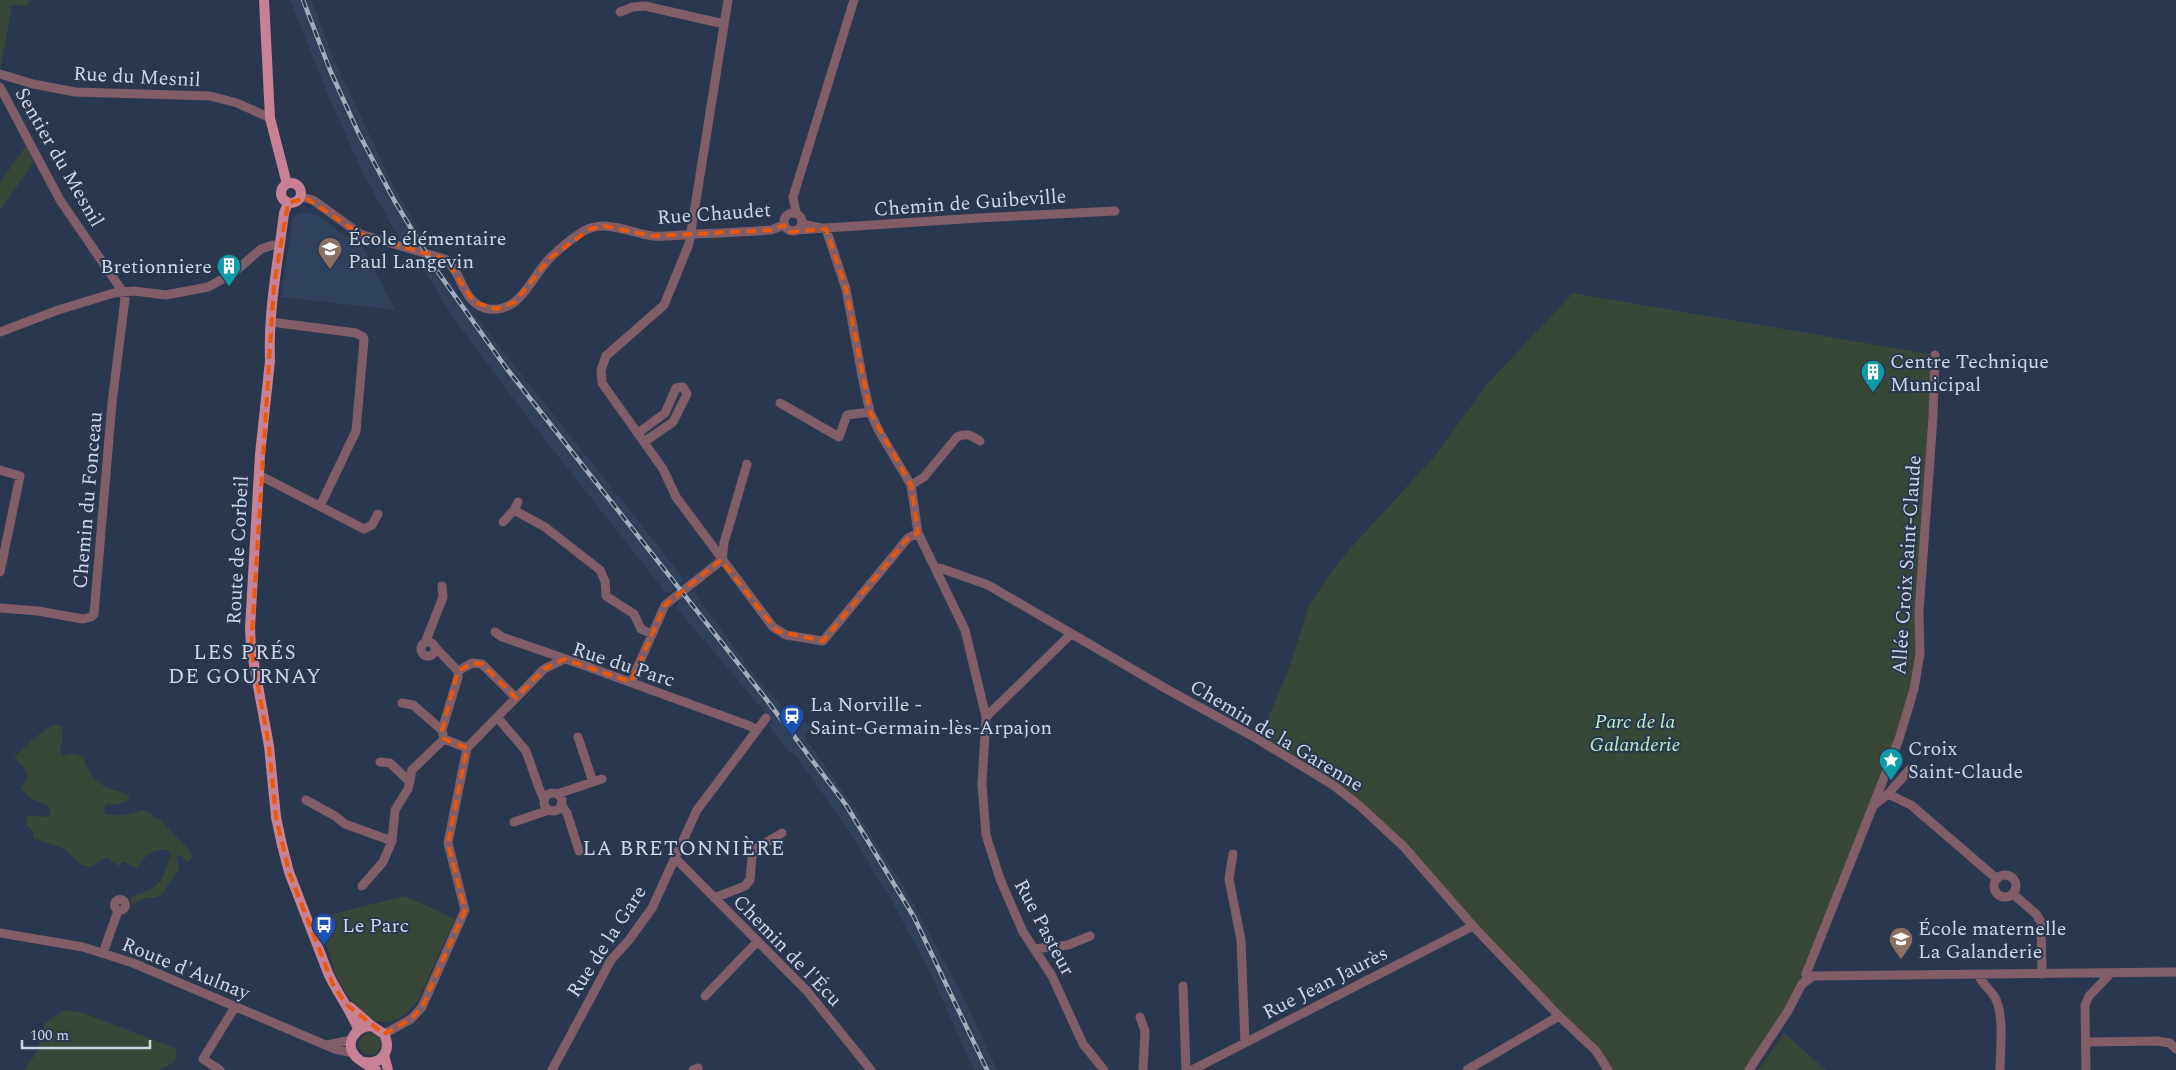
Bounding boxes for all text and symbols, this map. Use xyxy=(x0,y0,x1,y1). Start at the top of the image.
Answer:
street label: Rue du Mesnil xyxy=(72,59,201,95)
street label: Sentier du Mesnil xyxy=(7,82,111,233)
street label: Chemin de Guibeville xyxy=(873,181,1067,225)
street label: Rue Chaudet xyxy=(656,195,772,233)
place label: École élémentaire Paul Langevin xyxy=(348,224,506,277)
school or university icon: École élémentaire Paul Langevin xyxy=(317,236,343,270)
place label: Bretionniere xyxy=(100,252,212,282)
building icon: Bretionniere xyxy=(216,253,242,287)
place label: Centre Technique Municipal xyxy=(1890,347,2049,400)
building icon: Centre Technique Municipal xyxy=(1860,359,1886,393)
street label: Chemin du Fonceau xyxy=(65,410,111,590)
street label: Allée Croix Saint-Claude xyxy=(1884,454,1930,676)
street label: Route de Corbeil xyxy=(219,475,257,625)
street label: Rue du Parc xyxy=(569,634,679,696)
district label: LES PRÉS DE GOURNAY xyxy=(168,637,322,693)
street label: Chemin de la Garenne xyxy=(1184,672,1369,800)
place label: La Norville - Saint-Germain-lès-Arpajon xyxy=(810,690,1052,743)
station icon: La Norville - Saint-Germain-lès-Arpajon xyxy=(779,703,805,737)
park label: Parc de la Galanderie xyxy=(1590,707,1681,760)
place label: Croix Saint-Claude xyxy=(1908,734,2023,787)
place icon: Croix Saint-Claude xyxy=(1878,747,1904,781)
district label: LA BRETONNIÈRE xyxy=(583,833,785,865)
street label: Rue Pasteur xyxy=(1006,874,1082,981)
street label: Rue de la Gare xyxy=(559,880,654,1004)
street label: Chemin de l'Écu xyxy=(726,888,849,1014)
place label: Le Parc xyxy=(342,911,409,941)
bus stop icon: Le Parc xyxy=(311,912,337,946)
place label: École maternelle La Galanderie xyxy=(1918,914,2066,967)
school or university icon: École maternelle La Galanderie xyxy=(1888,926,1914,960)
street label: Route d'Aulnay xyxy=(117,930,255,1009)
street label: Rue Jean Jaurès xyxy=(1258,938,1393,1027)
scale bar xyxy=(22,1018,150,1050)
text: 100 m xyxy=(30,1024,69,1047)

